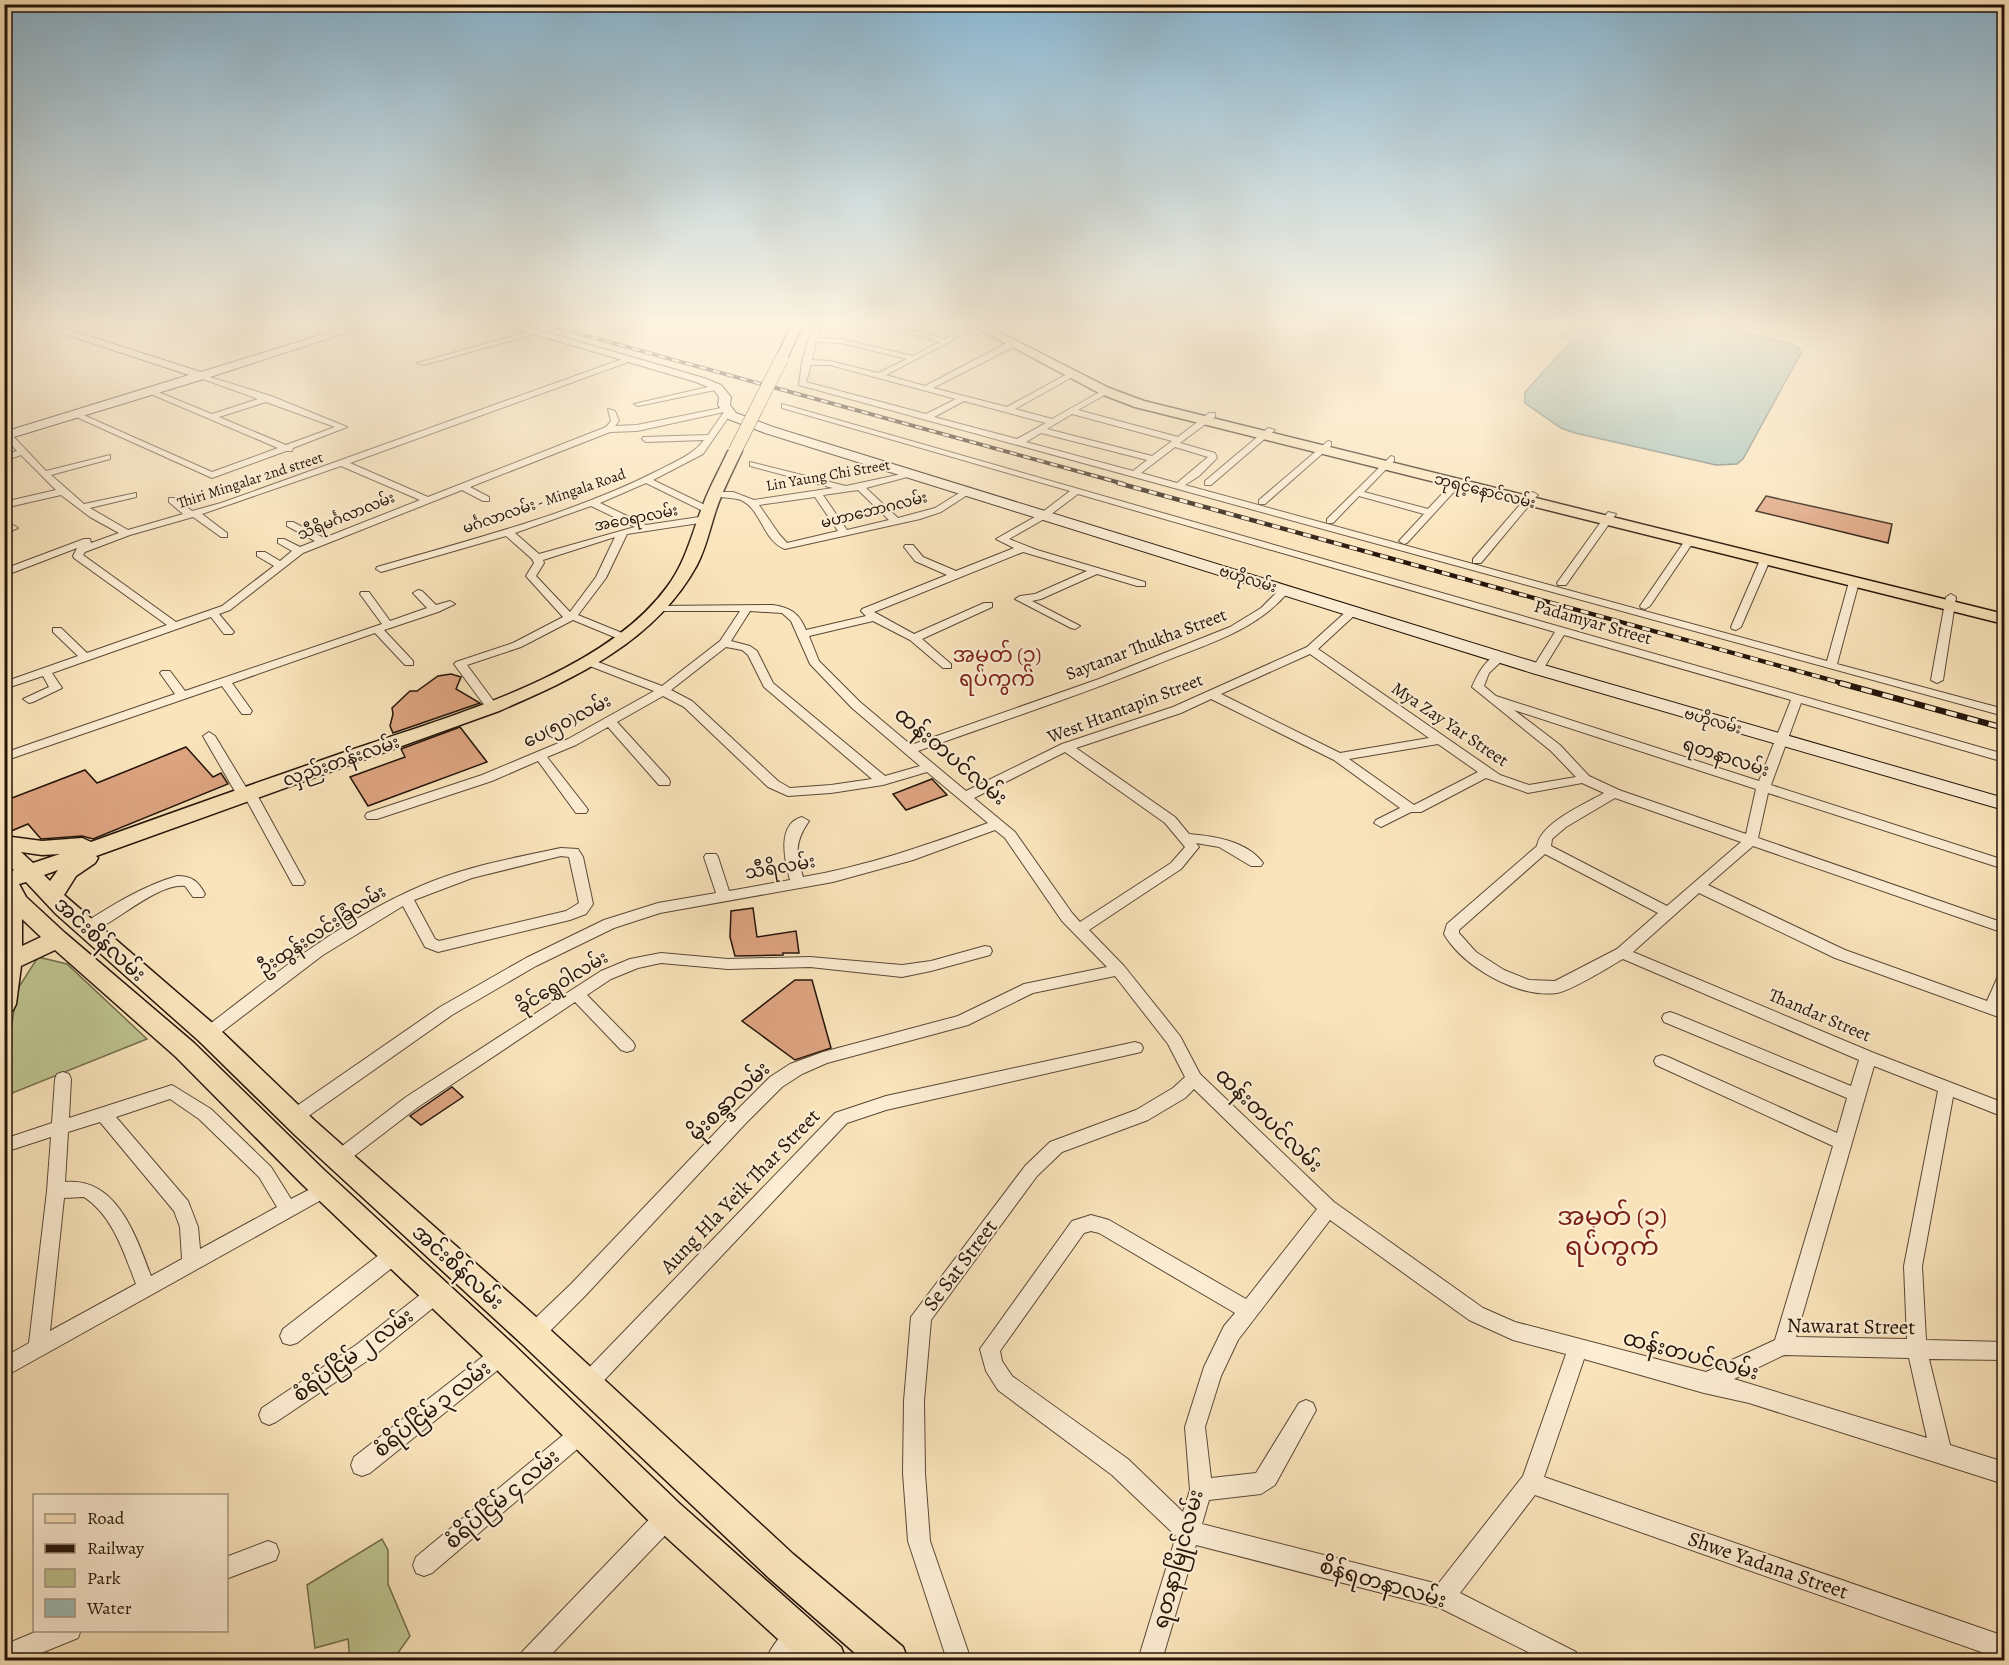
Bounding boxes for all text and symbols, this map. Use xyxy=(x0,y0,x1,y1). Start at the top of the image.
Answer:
street label: Thiri Mingalar 2nd street xyxy=(175,447,325,513)
street label: Lin Yaung Chi Street xyxy=(764,454,892,496)
street label: မင်္ဂလာလမ်း - Mingala Road xyxy=(460,463,629,538)
street label: ဘုရင့်နောင်လမ်း xyxy=(1432,469,1538,515)
street label: သီရိမင်္ဂလာလမ်း xyxy=(294,487,398,546)
street label: မဟာဘောဂလမ်း xyxy=(819,487,929,533)
street label: အဝေရာလမ်း xyxy=(592,500,680,538)
street label: ဗဟိုလမ်း xyxy=(1216,561,1279,599)
street label: Padamyar Street xyxy=(1531,594,1655,650)
street label: Saytanar Thukha Street xyxy=(1062,602,1230,686)
district label: အမှတ် (၃) ရပ်ကွက် xyxy=(953,639,1041,696)
street label: West Htantapin Street xyxy=(1043,667,1206,749)
street label: Mya Zay Yar Street xyxy=(1387,676,1513,772)
street label: ပေ(၅၀)လမ်း xyxy=(518,688,616,756)
street label: ထန်းတပင်လမ်း xyxy=(887,699,1015,814)
street label: ဗဟိုလမ်း xyxy=(1681,703,1744,741)
street label: လှည်းတန်းလမ်း xyxy=(279,729,403,795)
street label: ရတနာလမ်း xyxy=(1679,731,1773,785)
street label: သီရိလမ်း xyxy=(742,847,818,888)
street label: ဦးထွန်းလင်းခြံလမ်း xyxy=(253,879,392,983)
street label: အင်းစိန်လမ်း xyxy=(46,889,153,990)
street label: ခိုင်ရွှေဝါလမ်း xyxy=(511,943,614,1021)
street label: Thandar Street xyxy=(1765,983,1875,1047)
street label: မိုးစန္ဒာလမ်း xyxy=(681,1054,778,1150)
street label: ထန်းတပင်လမ်း xyxy=(1207,1060,1330,1181)
street label: Aung Hla Yeik Thar Street xyxy=(653,1102,826,1280)
district label: အမှတ် (၁) ရပ်ကွက် xyxy=(1557,1199,1667,1267)
street label: Se Sat Street xyxy=(916,1214,1004,1316)
street label: အင်းစိန်လမ်း xyxy=(404,1217,511,1318)
street label: စံရိပ်ငြိမ် ၂ လမ်း xyxy=(286,1300,421,1411)
street label: Nawarat Street xyxy=(1786,1311,1916,1341)
street label: ထန်းတပင်လမ်း xyxy=(1619,1322,1762,1389)
street label: စံရိပ်ငြိမ် ၃ လမ်း xyxy=(366,1353,498,1466)
street label: စံရိပ်ငြိမ် ၄ လမ်း xyxy=(437,1441,567,1558)
street label: ရတနာမြိုင်လမ်း xyxy=(1144,1486,1213,1632)
legend xyxy=(33,1494,228,1632)
text: Road xyxy=(87,1506,125,1530)
street label: Shwe Yadana Street xyxy=(1684,1524,1852,1606)
text: Railway xyxy=(87,1536,145,1560)
street label: စိန်ရတနာလမ်း xyxy=(1315,1550,1450,1617)
text: Park xyxy=(87,1566,121,1590)
text: Water xyxy=(86,1596,132,1620)

